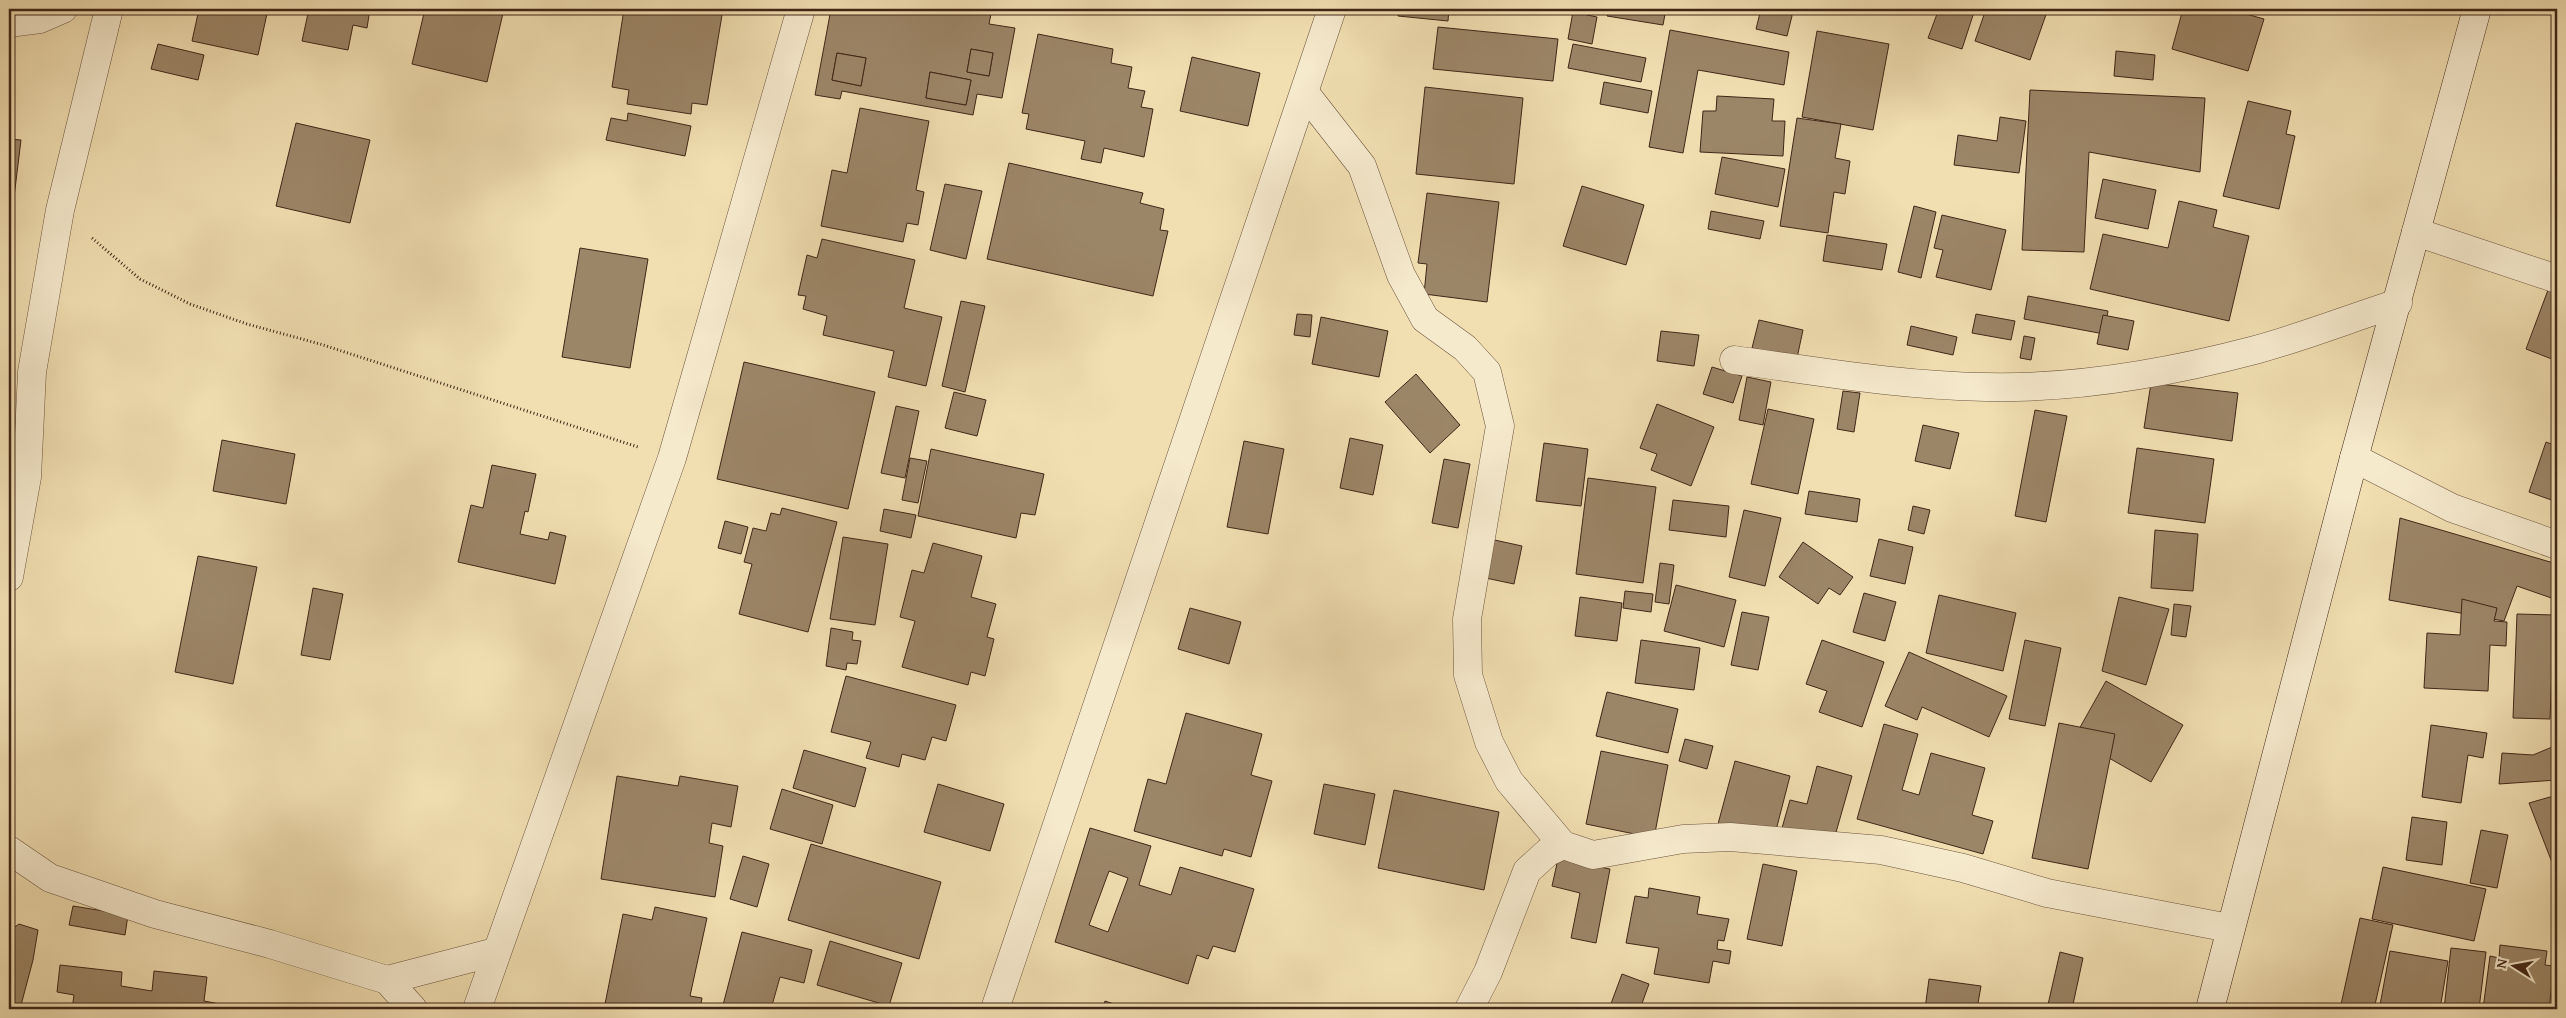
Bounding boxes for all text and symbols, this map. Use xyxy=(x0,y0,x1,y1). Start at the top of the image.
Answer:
north arrow xyxy=(2488,940,2538,990)
text: N xyxy=(2491,956,2512,970)

